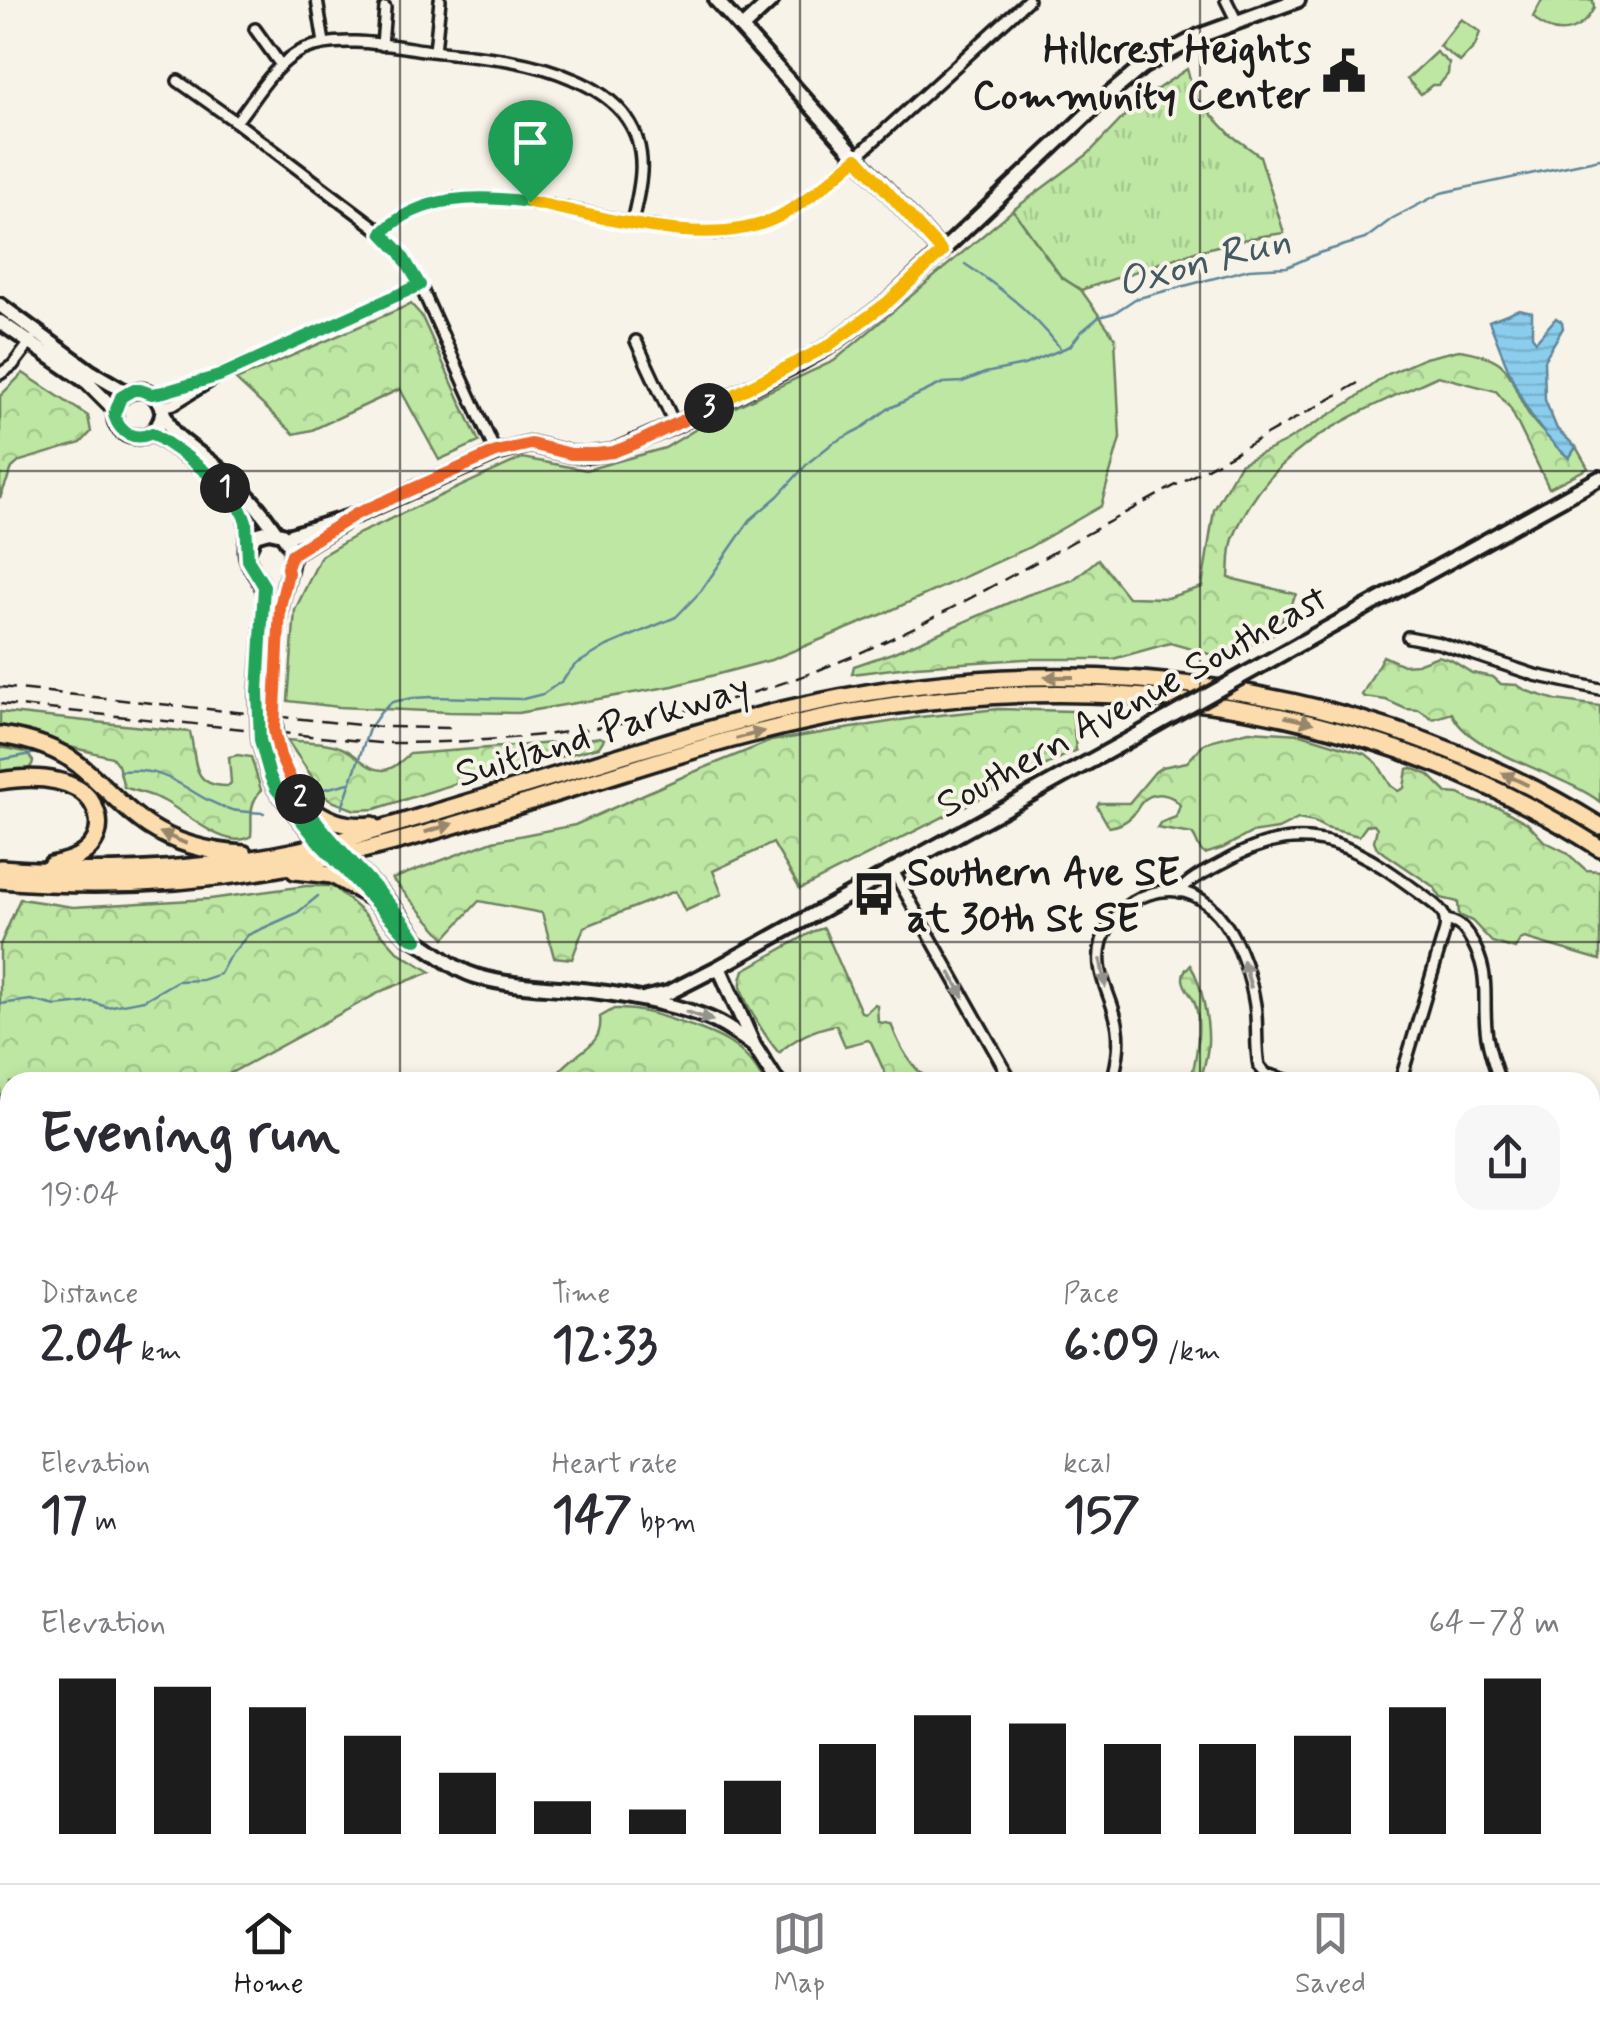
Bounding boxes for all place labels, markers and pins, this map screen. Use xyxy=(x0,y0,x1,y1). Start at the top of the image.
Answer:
place label: Hillcrest Heights Community Center xyxy=(972,25,1311,123)
public building icon: Hillcrest Heights Community Center xyxy=(1320,47,1368,95)
pin xyxy=(488,100,573,203)
pin: 3 xyxy=(684,383,734,433)
pin: 1 xyxy=(200,463,250,513)
pin: 2 xyxy=(275,774,325,824)
place label: Southern Ave SE at 30th St SE xyxy=(907,848,1180,946)
bus stop icon: Southern Ave SE at 30th St SE xyxy=(850,870,898,918)

